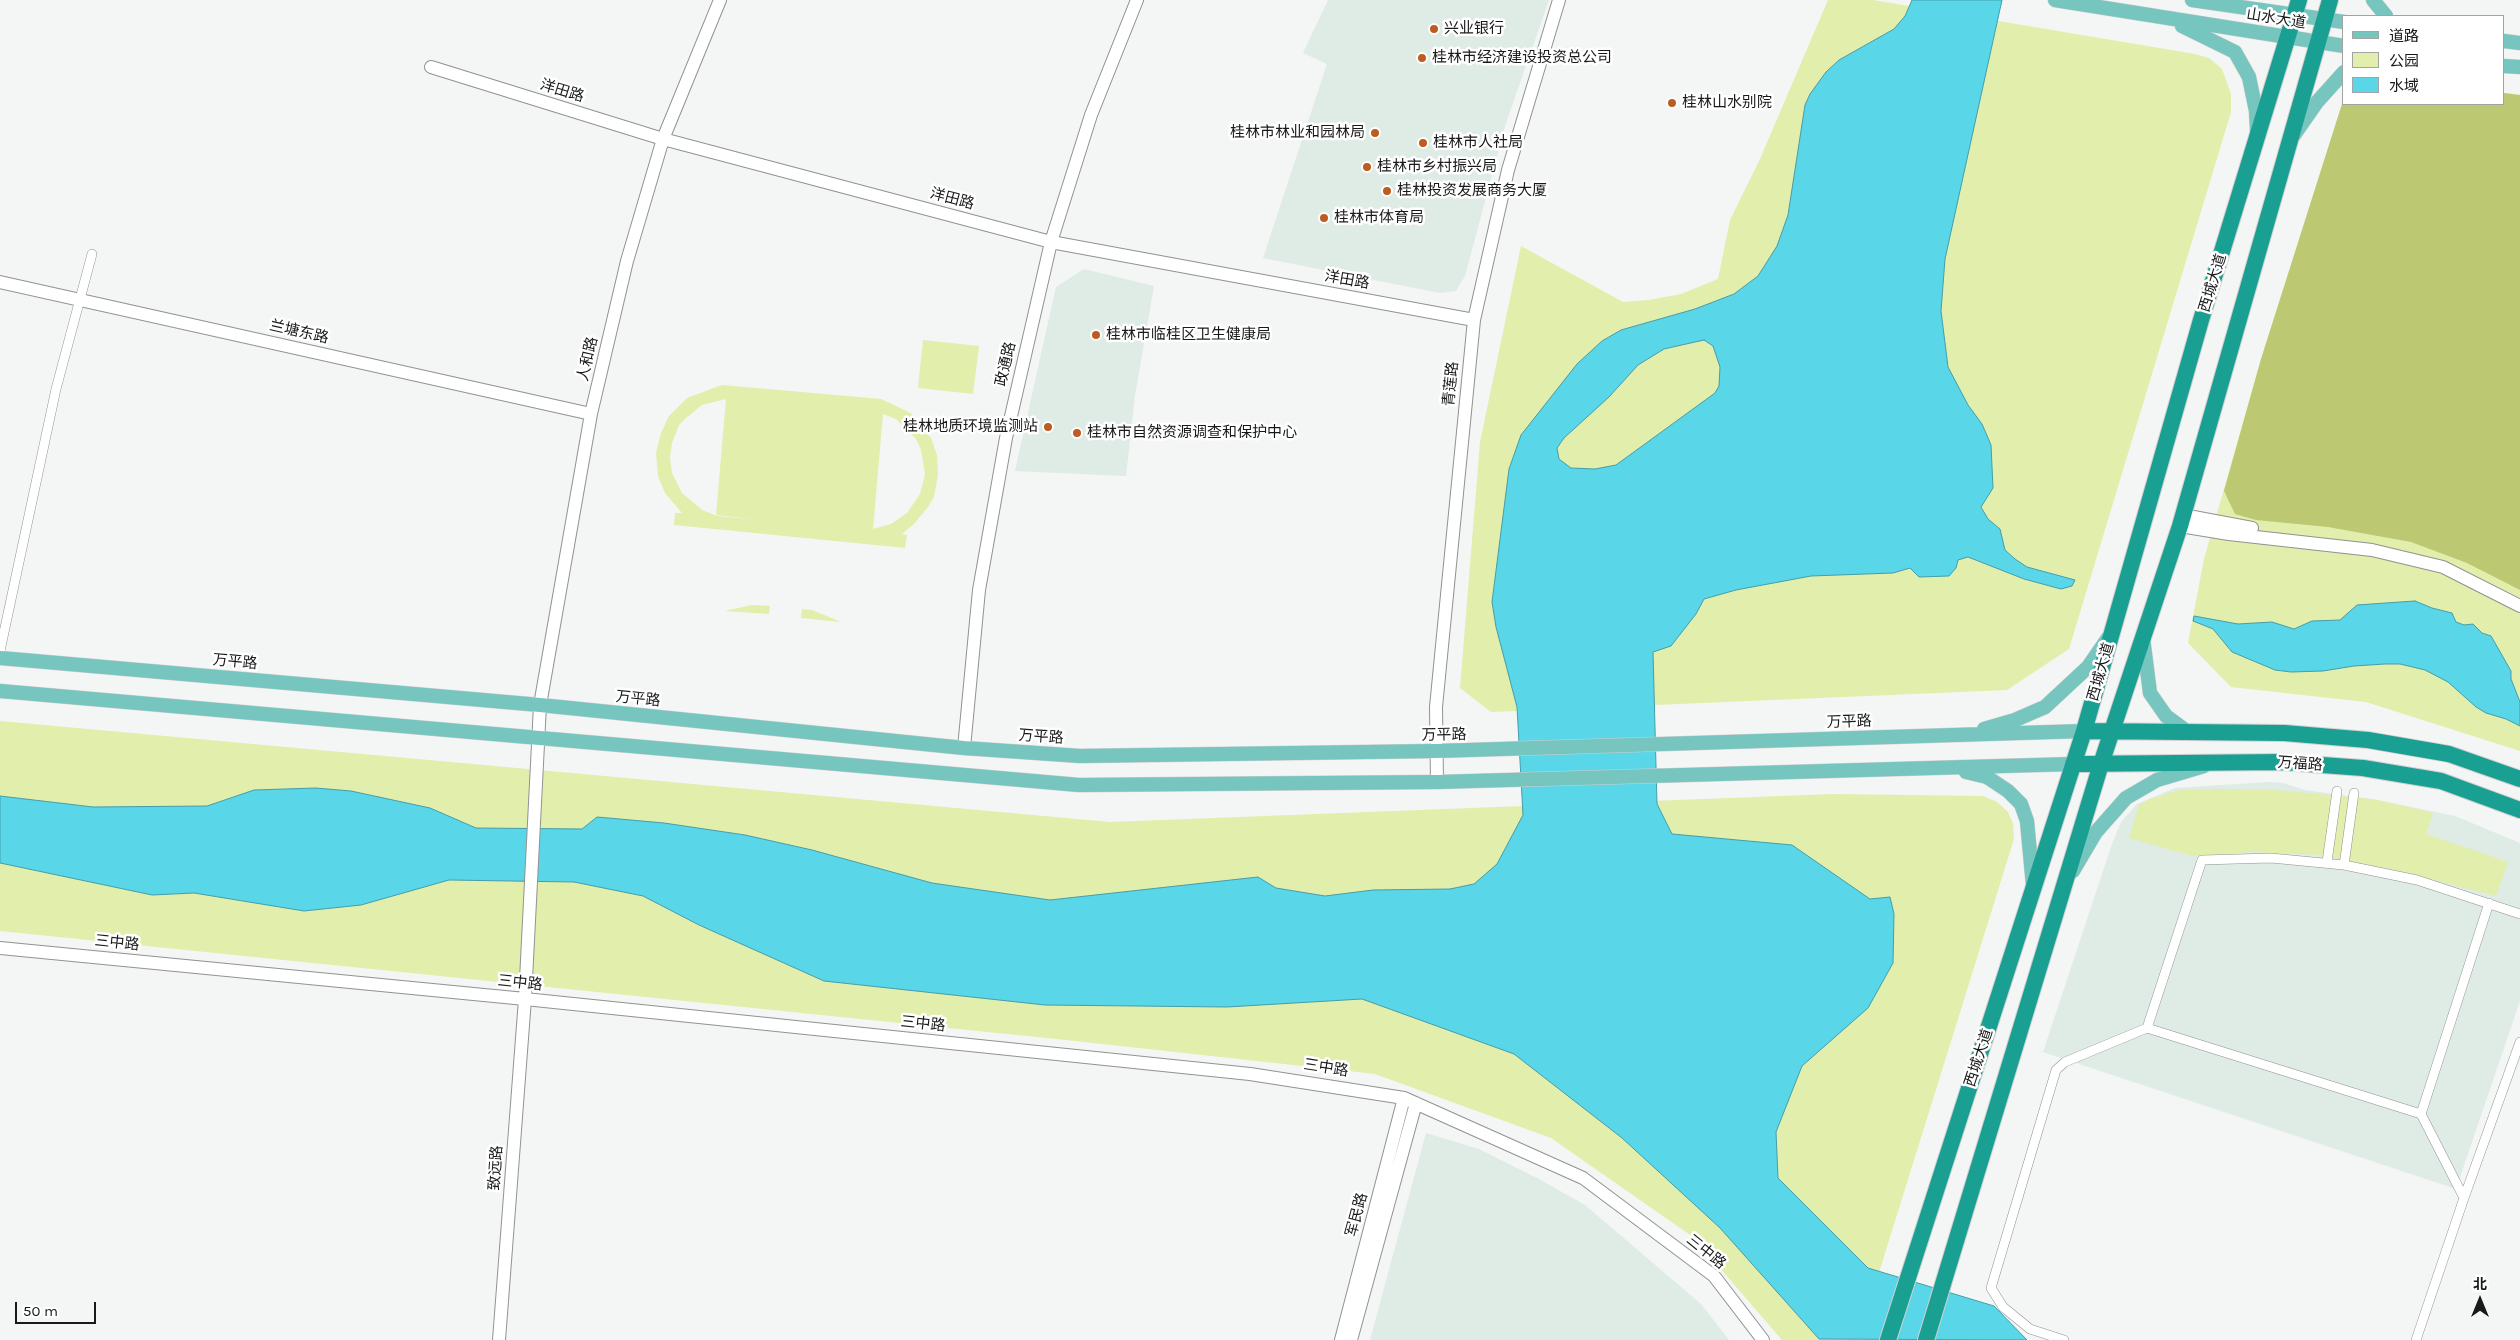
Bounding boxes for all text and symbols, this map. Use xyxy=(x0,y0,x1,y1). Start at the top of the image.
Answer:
street label: 山水大道 xyxy=(2245,5,2307,33)
legend xyxy=(2342,15,2505,105)
place label: 兴业银行 xyxy=(1444,20,1504,38)
marker: 兴业银行 xyxy=(1428,23,1440,35)
text: 道路 xyxy=(2389,27,2419,45)
place label: 桂林市经济建设投资总公司 xyxy=(1432,49,1612,67)
marker: 桂林市经济建设投资总公司 xyxy=(1416,52,1428,64)
text: 公园 xyxy=(2389,52,2419,70)
street label: 洋田路 xyxy=(538,76,586,106)
text: 水域 xyxy=(2389,77,2419,95)
place label: 桂林山水别院 xyxy=(1682,94,1772,112)
marker: 桂林山水别院 xyxy=(1666,97,1678,109)
place label: 桂林市林业和园林局 xyxy=(1230,124,1365,142)
marker: 桂林市林业和园林局 xyxy=(1369,127,1381,139)
place label: 桂林市人社局 xyxy=(1433,134,1523,152)
marker: 桂林市人社局 xyxy=(1417,137,1429,149)
place label: 桂林市乡村振兴局 xyxy=(1377,158,1497,176)
marker: 桂林市乡村振兴局 xyxy=(1361,161,1373,173)
place label: 桂林投资发展商务大厦 xyxy=(1397,182,1547,200)
street label: 洋田路 xyxy=(928,184,976,214)
marker: 桂林投资发展商务大厦 xyxy=(1381,185,1393,197)
place label: 桂林市体育局 xyxy=(1334,209,1424,227)
marker: 桂林市体育局 xyxy=(1318,212,1330,224)
street label: 西城大道 xyxy=(2196,252,2230,314)
street label: 洋田路 xyxy=(1323,267,1371,293)
street label: 兰塘东路 xyxy=(268,316,330,348)
place label: 桂林市临桂区卫生健康局 xyxy=(1106,326,1271,344)
marker: 桂林市临桂区卫生健康局 xyxy=(1090,329,1102,341)
street label: 人和路 xyxy=(574,335,602,383)
street label: 政通路 xyxy=(992,340,1020,388)
street label: 青莲路 xyxy=(1440,361,1462,407)
place label: 桂林地质环境监测站 xyxy=(903,418,1038,436)
marker: 桂林地质环境监测站 xyxy=(1042,421,1054,433)
place label: 桂林市自然资源调查和保护中心 xyxy=(1087,424,1297,442)
marker: 桂林市自然资源调查和保护中心 xyxy=(1071,427,1083,439)
street label: 西城大道 xyxy=(2084,641,2118,703)
street label: 万平路 xyxy=(212,651,258,673)
street label: 万平路 xyxy=(615,688,661,710)
street label: 万平路 xyxy=(1826,712,1872,732)
street label: 万平路 xyxy=(1018,726,1064,748)
street label: 万平路 xyxy=(1421,726,1467,744)
street label: 万福路 xyxy=(2277,753,2323,775)
street label: 三中路 xyxy=(94,932,140,954)
street label: 三中路 xyxy=(497,972,543,994)
street label: 三中路 xyxy=(900,1013,946,1035)
street label: 西城大道 xyxy=(1961,1027,1997,1089)
street label: 三中路 xyxy=(1302,1056,1350,1080)
street label: 致远路 xyxy=(485,1145,507,1191)
street label: 军民路 xyxy=(1342,1191,1372,1239)
street label: 三中路 xyxy=(1683,1231,1729,1273)
north arrow xyxy=(2455,1275,2505,1325)
text: 北 xyxy=(2473,1276,2487,1293)
scale bar xyxy=(18,1292,99,1324)
text: 50 m xyxy=(23,1302,58,1320)

